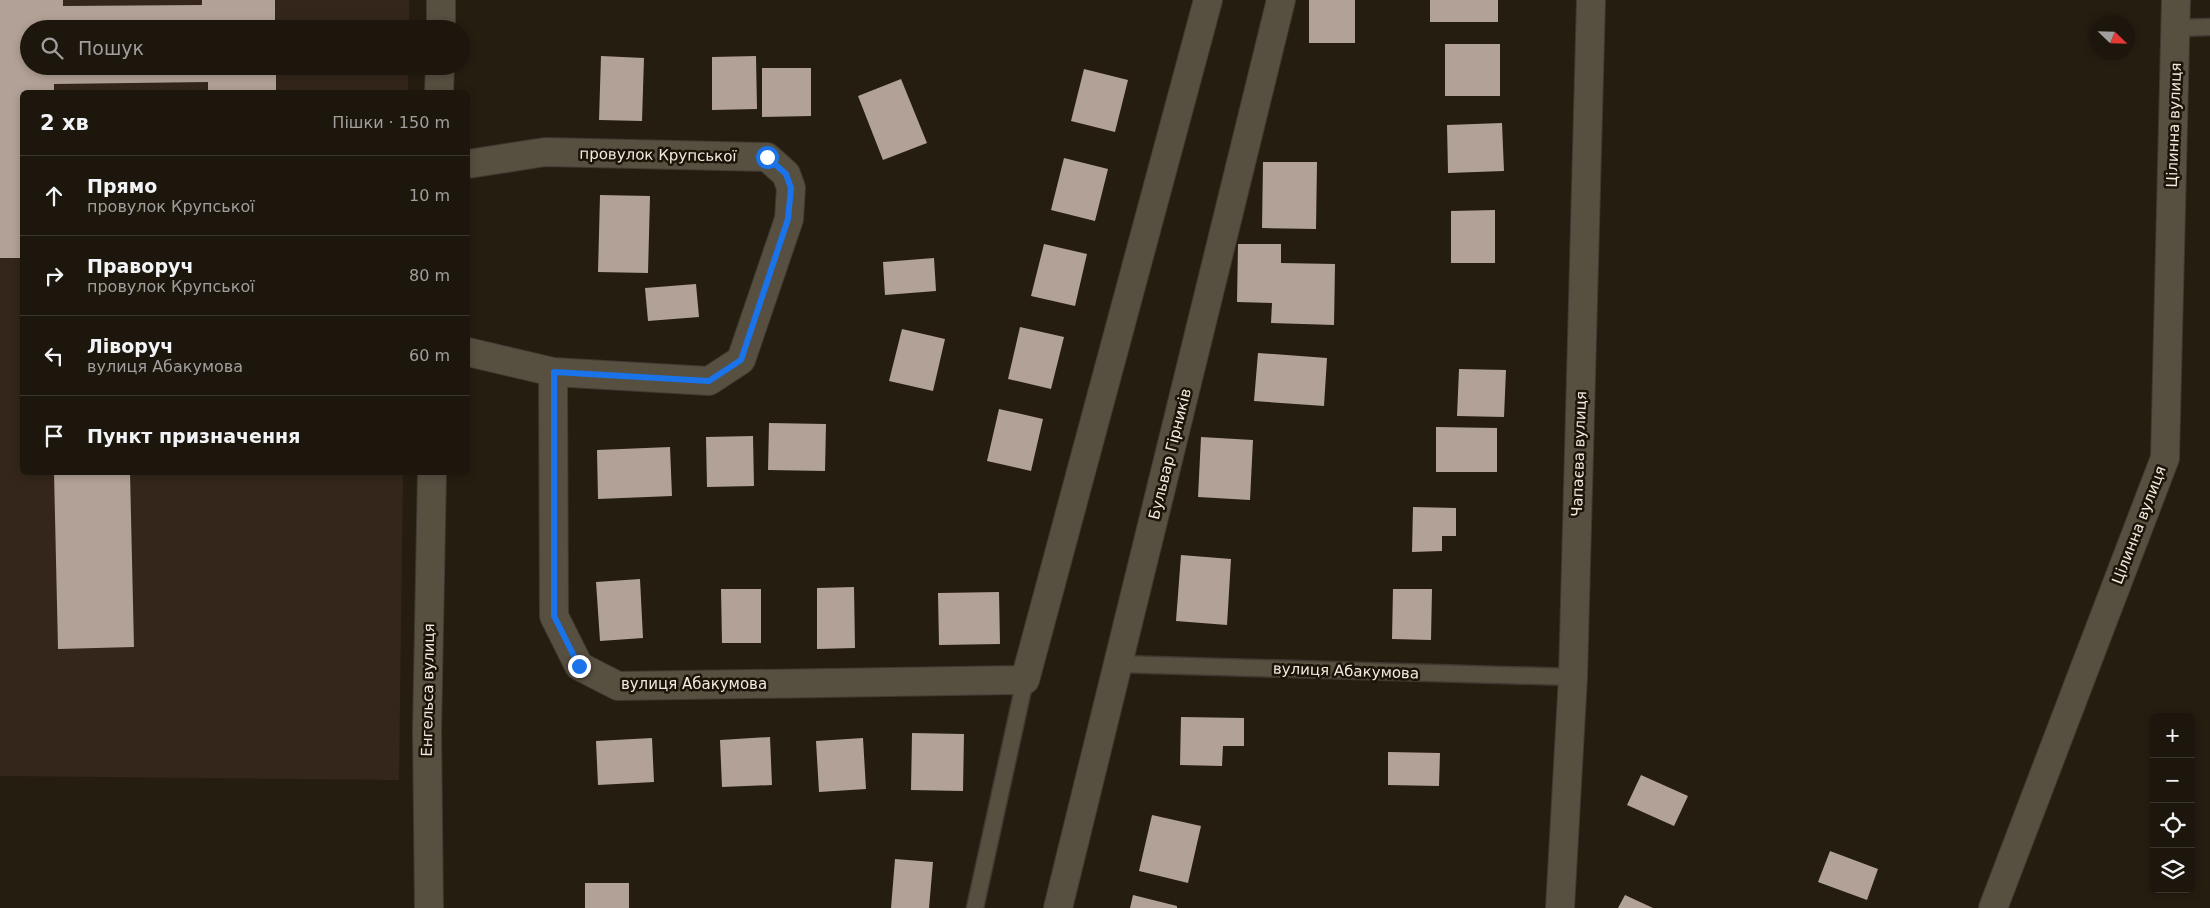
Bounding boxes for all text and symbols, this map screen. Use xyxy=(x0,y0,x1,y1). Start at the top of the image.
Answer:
north arrow xyxy=(2090,15,2135,60)
search box xyxy=(20,20,470,75)
icon: search xyxy=(38,34,66,62)
text: Пошук xyxy=(78,37,144,59)
street label: Цілинна вулиця xyxy=(2163,62,2185,188)
text: 2 хв xyxy=(40,111,89,135)
text: Пішки · 150 m xyxy=(332,113,450,132)
street label: провулок Крупської xyxy=(579,145,738,165)
route start xyxy=(756,146,779,169)
text: Прямо xyxy=(87,175,157,197)
icon: ahead xyxy=(40,182,68,210)
text: 10 m xyxy=(409,186,450,205)
text: провулок Крупської xyxy=(87,197,255,216)
text: Праворуч xyxy=(87,255,193,277)
icon: right xyxy=(40,262,68,290)
text: 80 m xyxy=(409,266,450,285)
text: провулок Крупської xyxy=(87,277,255,296)
text: Ліворуч xyxy=(87,335,173,357)
icon: left xyxy=(40,342,68,370)
text: 60 m xyxy=(409,346,450,365)
text: вулиця Абакумова xyxy=(87,357,243,376)
street label: Бульвар Гірників xyxy=(1145,387,1195,521)
street label: Чапаєва вулиця xyxy=(1568,391,1590,517)
icon: arrive xyxy=(40,422,68,450)
text: Пункт призначення xyxy=(87,425,300,447)
street label: Цілинна вулиця xyxy=(2108,463,2170,587)
street label: Енгельса вулиця xyxy=(418,623,438,757)
route end xyxy=(568,655,591,678)
street label: вулиця Абакумова xyxy=(1273,659,1419,683)
street label: вулиця Абакумова xyxy=(621,675,767,693)
map controls xyxy=(2150,713,2195,893)
button: + xyxy=(2150,713,2195,758)
button: − xyxy=(2150,758,2195,803)
button: locate xyxy=(2150,803,2195,848)
button: layers xyxy=(2150,848,2195,893)

